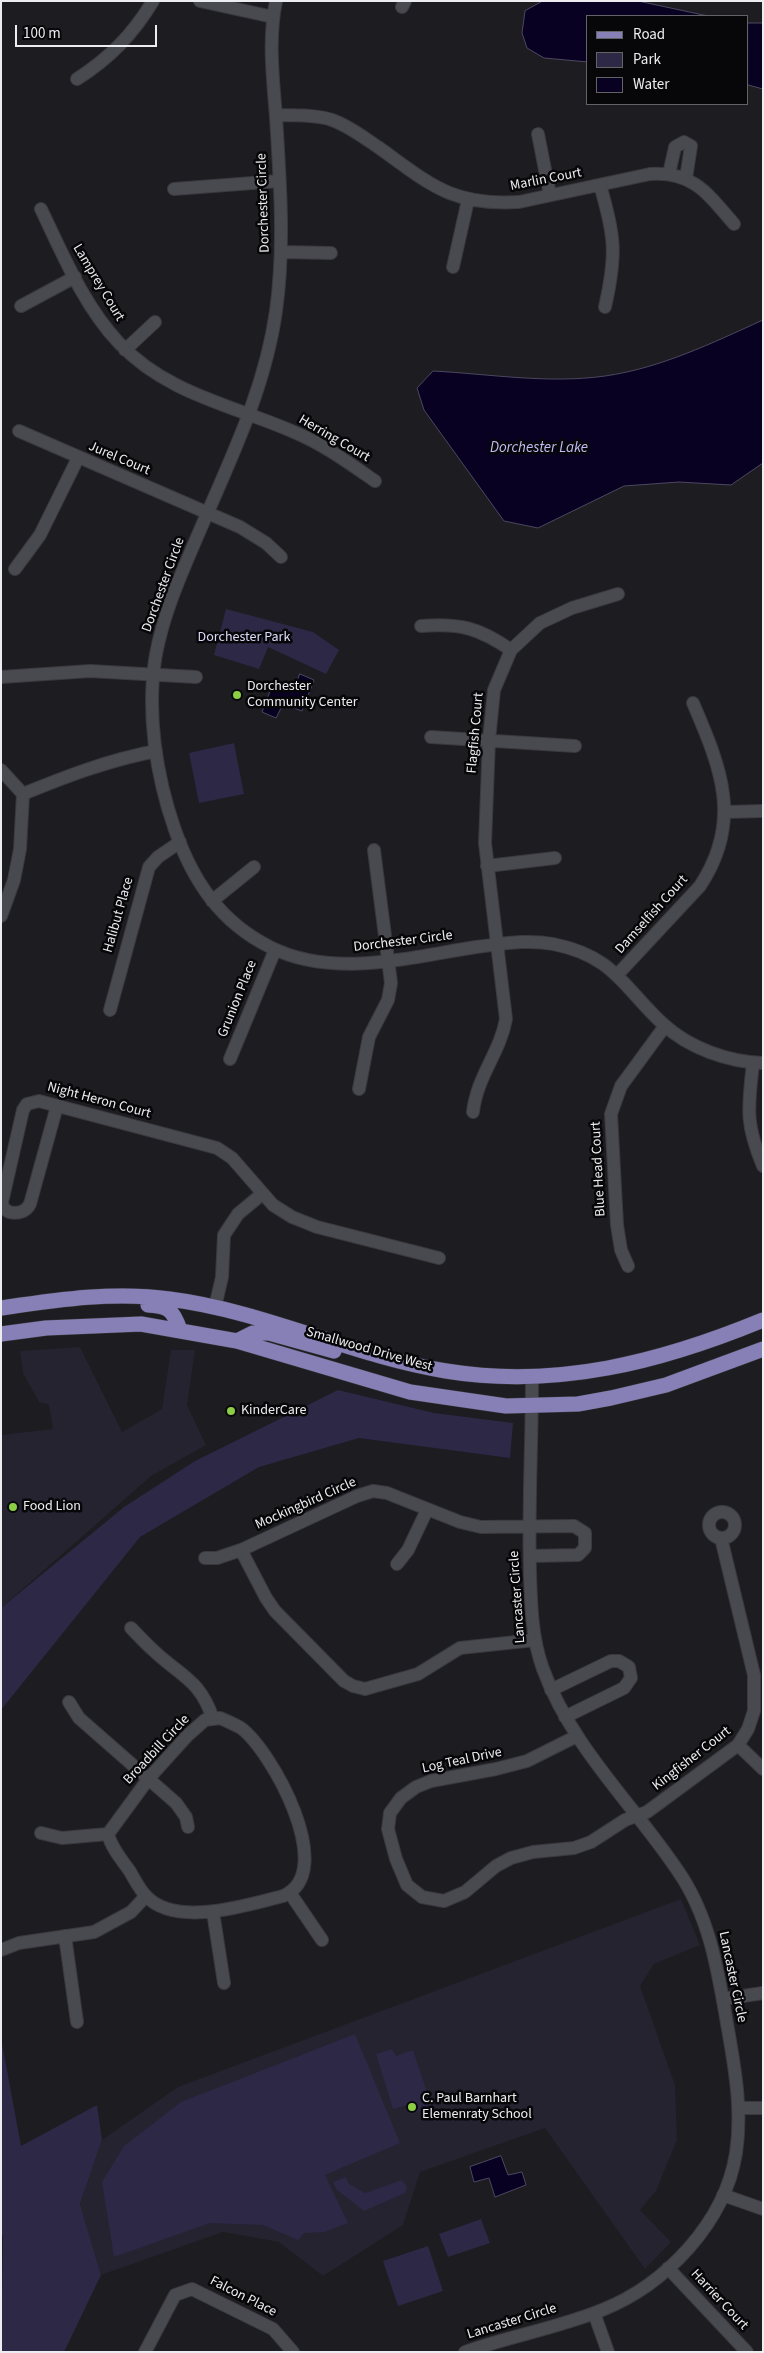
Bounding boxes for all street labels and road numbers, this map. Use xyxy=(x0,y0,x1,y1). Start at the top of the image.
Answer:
street label: Dorchester Circle xyxy=(254,153,274,253)
street label: Marlin Court xyxy=(509,165,583,195)
street label: Lamprey Court xyxy=(68,241,128,325)
street label: Herring Court xyxy=(295,412,373,466)
street label: Jurel Court xyxy=(86,439,152,479)
street label: Dorchester Circle xyxy=(139,535,189,635)
street label: Flagfish Court xyxy=(464,692,488,774)
street label: Damselfish Court xyxy=(612,872,692,958)
street label: Halibut Place xyxy=(100,875,138,955)
street label: Dorchester Circle xyxy=(353,928,453,956)
street label: Grunion Place xyxy=(215,958,261,1040)
street label: Night Heron Court xyxy=(45,1079,153,1123)
street label: Blue Head Court xyxy=(588,1121,610,1217)
street label: Smallwood Drive West xyxy=(304,1324,434,1376)
street label: Mockingbird Circle xyxy=(253,1474,359,1534)
street label: Lancaster Circle xyxy=(506,1550,530,1644)
street label: Broadbill Circle xyxy=(120,1712,194,1788)
street label: Kingfisher Court xyxy=(650,1723,734,1795)
street label: Log Teal Drive xyxy=(421,1744,503,1778)
street label: Lancaster Circle xyxy=(714,1930,750,2024)
street label: Harrier Court xyxy=(687,2266,751,2334)
street label: Falcon Place xyxy=(207,2273,279,2321)
street label: Lancaster Circle xyxy=(465,2300,559,2344)

